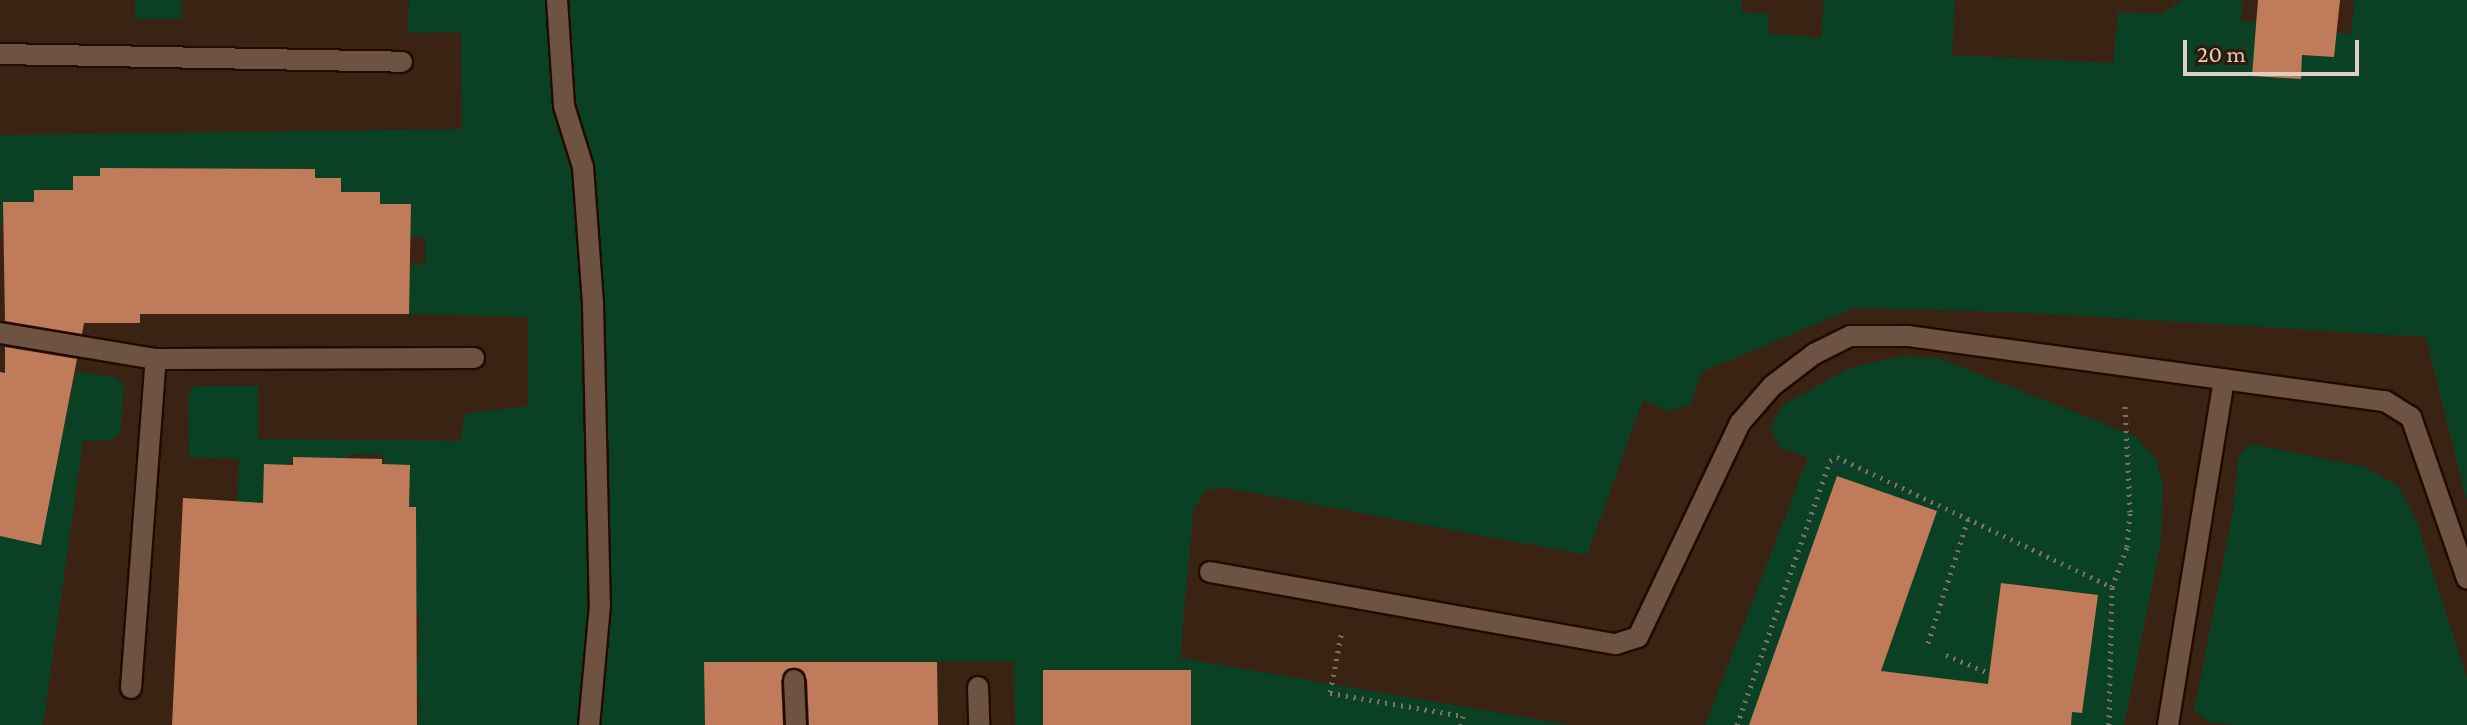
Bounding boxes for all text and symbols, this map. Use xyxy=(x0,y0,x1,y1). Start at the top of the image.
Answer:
scale bar xyxy=(2187,24,2363,74)
text: 20 m xyxy=(2197,40,2246,67)

